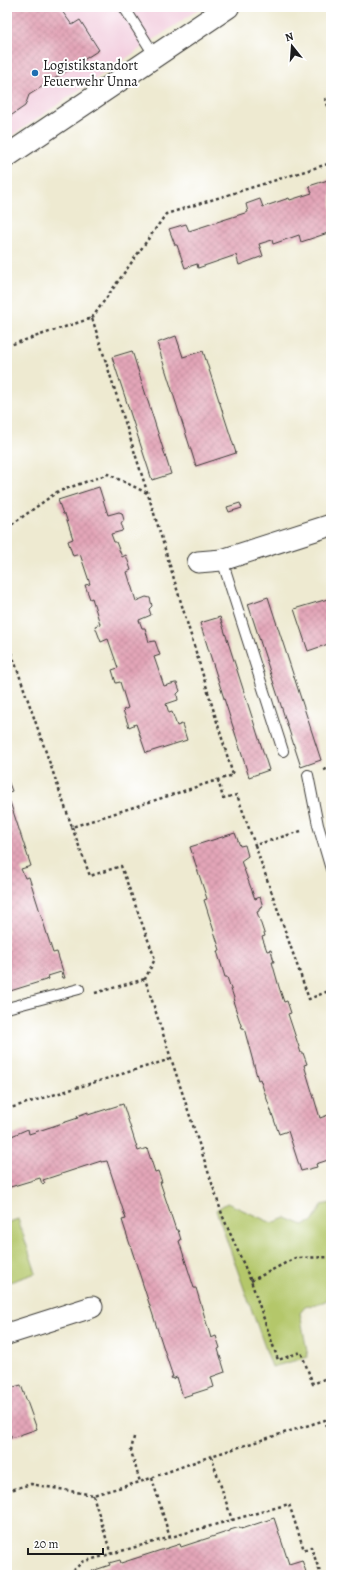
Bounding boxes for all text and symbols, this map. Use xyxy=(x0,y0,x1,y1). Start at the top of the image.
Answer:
north arrow xyxy=(272,26,312,66)
text: N xyxy=(283,29,295,45)
place label: Logistikstandort Feuerwehr Unna xyxy=(43,56,138,91)
marker: Logistikstandort Feuerwehr Unna xyxy=(30,68,40,78)
scale bar xyxy=(28,1530,103,1556)
text: 20 m xyxy=(34,1536,58,1552)

